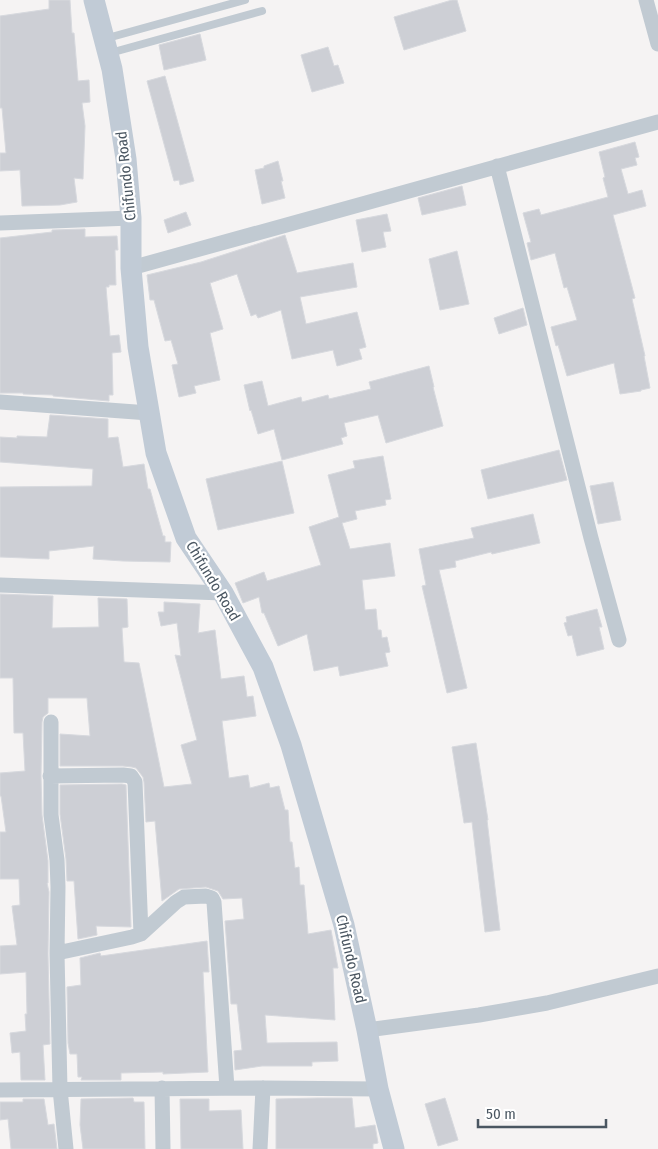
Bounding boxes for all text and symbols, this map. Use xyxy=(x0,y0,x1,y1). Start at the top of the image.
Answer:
street label: Chifundo Road xyxy=(112,130,140,222)
street label: Chifundo Road xyxy=(182,538,244,624)
street label: Chifundo Road xyxy=(332,913,370,1005)
scale bar xyxy=(478,1096,606,1128)
text: 50 m xyxy=(486,1105,516,1123)

